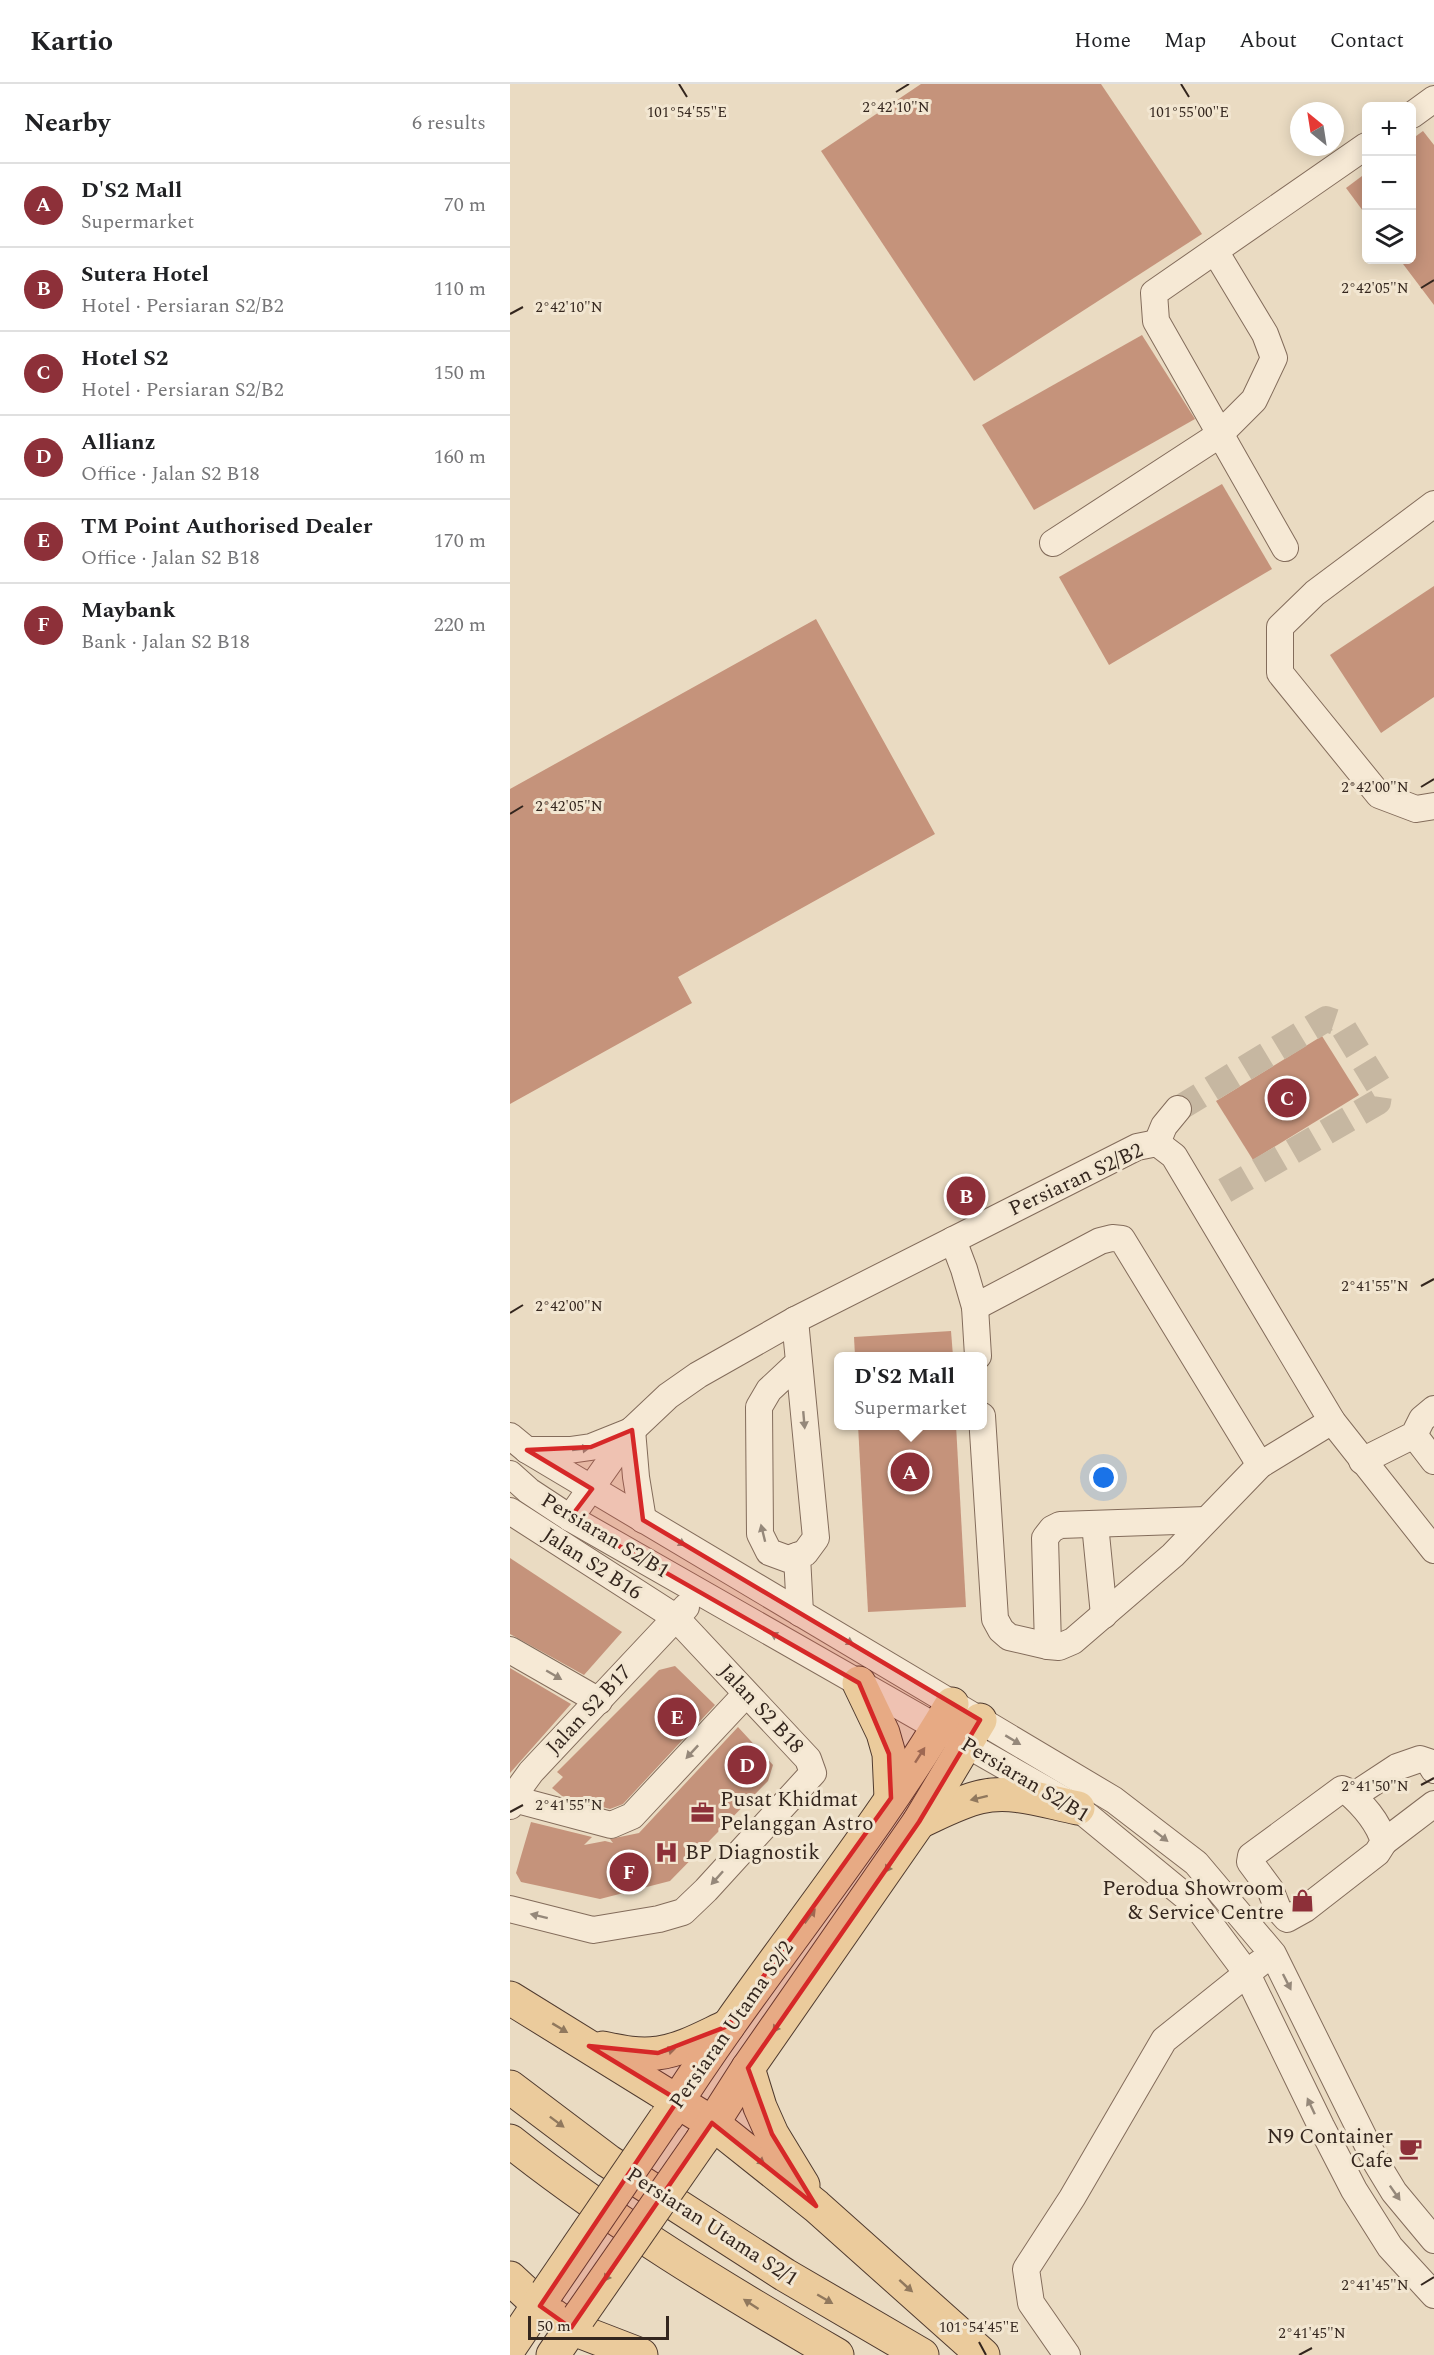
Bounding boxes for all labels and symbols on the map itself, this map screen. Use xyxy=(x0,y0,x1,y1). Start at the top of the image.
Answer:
text: 2°42'10"N xyxy=(862,96,930,119)
text: 101°54'55"E xyxy=(647,101,727,124)
text: 101°55'00"E xyxy=(1149,101,1229,124)
north arrow xyxy=(1290,102,1344,156)
text: 2°42'05"N xyxy=(1341,277,1409,300)
text: 2°42'10"N xyxy=(535,296,603,319)
text: 2°42'00"N xyxy=(1341,776,1409,799)
text: 2°42'05"N xyxy=(535,795,603,818)
pin: C xyxy=(1268,1076,1306,1120)
street label: Persiaran S2/B2 xyxy=(1004,1135,1148,1225)
pin: B xyxy=(946,1174,986,1218)
text: 2°41'55"N xyxy=(1341,1275,1409,1298)
text: 2°42'00"N xyxy=(535,1295,603,1318)
one-way arrow xyxy=(799,1411,809,1430)
one-way arrow xyxy=(572,1444,591,1453)
pin: A xyxy=(890,1450,930,1494)
your location xyxy=(1089,1463,1118,1492)
street label: Persiaran S2/B1 xyxy=(535,1485,675,1587)
street label: Jalan S2 B16 xyxy=(536,1520,648,1608)
one-way arrow xyxy=(757,1524,767,1542)
one-way arrow xyxy=(670,1535,686,1546)
one-way arrow xyxy=(769,1632,786,1642)
one-way arrow xyxy=(838,1635,854,1646)
street label: Jalan S2 B18 xyxy=(711,1657,811,1761)
street label: Jalan S2 B17 xyxy=(539,1658,639,1762)
one-way arrow xyxy=(546,1670,563,1680)
pin: E xyxy=(658,1694,696,1740)
street label: Persiaran S2/B1 xyxy=(955,1729,1095,1831)
one-way arrow xyxy=(1005,1735,1021,1746)
pin: D xyxy=(728,1742,766,1788)
one-way arrow xyxy=(685,1745,699,1760)
one-way arrow xyxy=(914,1747,925,1763)
text: 2°41'50"N xyxy=(1341,1775,1409,1798)
place label: Pusat Khidmat Pelanggan Astro xyxy=(720,1784,873,1840)
text: 2°41'55"N xyxy=(535,1794,603,1817)
one-way arrow xyxy=(970,1794,988,1804)
office icon: Pusat Khidmat Pelanggan Astro xyxy=(689,1799,715,1825)
one-way arrow xyxy=(1153,1829,1168,1841)
place label: BP Diagnostik xyxy=(685,1837,820,1869)
hospital icon: BP Diagnostik xyxy=(654,1840,680,1866)
pin: F xyxy=(610,1850,648,1894)
one-way arrow xyxy=(884,1856,895,1873)
one-way arrow xyxy=(711,1870,724,1885)
place label: Perodua Showroom & Service Centre xyxy=(1102,1873,1284,1929)
shop icon: Perodua Showroom & Service Centre xyxy=(1289,1888,1315,1914)
one-way arrow xyxy=(804,1908,816,1924)
one-way arrow xyxy=(530,1911,548,1921)
street label: Persiaran Utama S2/2 xyxy=(662,1934,802,2116)
one-way arrow xyxy=(1283,1973,1292,1990)
one-way arrow xyxy=(773,2016,784,2033)
one-way arrow xyxy=(552,2023,568,2034)
one-way arrow xyxy=(658,2046,676,2055)
one-way arrow xyxy=(1307,2098,1316,2115)
one-way arrow xyxy=(549,2116,564,2128)
place label: N9 Container Cafe xyxy=(1267,2121,1393,2177)
cafe icon: N9 Container Cafe xyxy=(1398,2136,1424,2162)
one-way arrow xyxy=(750,2153,766,2166)
street label: Persiaran Utama S2/1 xyxy=(620,2159,804,2295)
one-way arrow xyxy=(1389,2184,1401,2200)
one-way arrow xyxy=(603,2266,615,2282)
text: 2°41'45"N xyxy=(1341,2274,1409,2297)
one-way arrow xyxy=(898,2279,913,2292)
one-way arrow xyxy=(817,2293,833,2304)
one-way arrow xyxy=(743,2299,759,2310)
scale bar xyxy=(528,2313,669,2340)
text: 101°54'45"E xyxy=(939,2316,1019,2339)
text: 2°41'45"N xyxy=(1278,2322,1346,2345)

